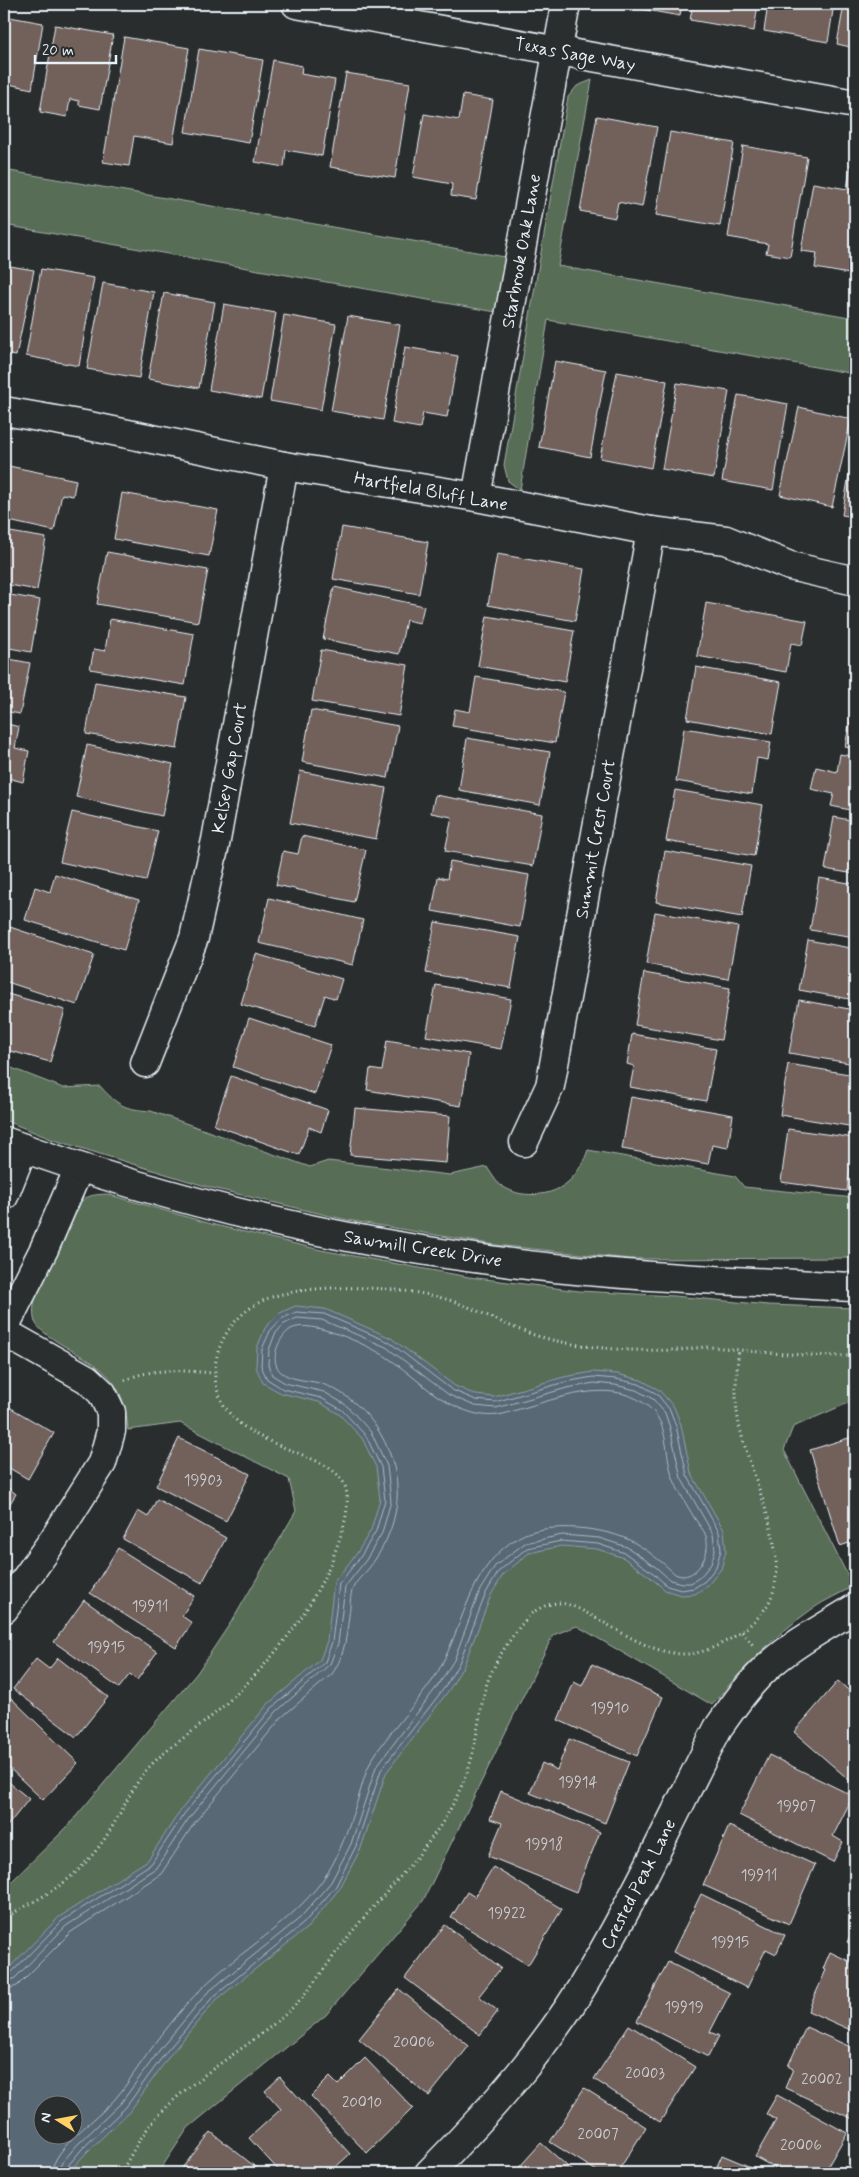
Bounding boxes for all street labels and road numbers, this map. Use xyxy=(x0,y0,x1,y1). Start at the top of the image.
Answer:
street label: Texas Sage Way xyxy=(512,33,637,78)
street label: Starbrook Oak Lane xyxy=(497,172,547,330)
street label: Hartfield Bluff Lane xyxy=(352,467,510,517)
street label: Kelsey Gap Court xyxy=(207,701,253,835)
street label: Summit Crest Court xyxy=(570,758,622,921)
street label: Sawmill Creek Drive xyxy=(342,1225,504,1273)
street label: Crested Peak Lane xyxy=(596,1815,682,1954)

